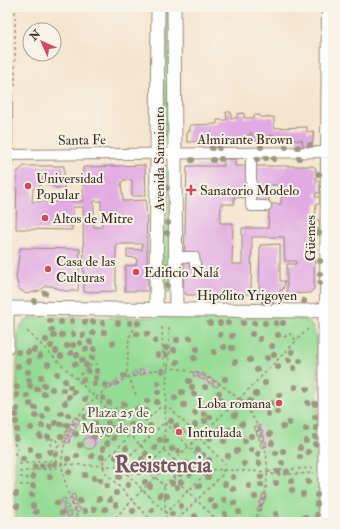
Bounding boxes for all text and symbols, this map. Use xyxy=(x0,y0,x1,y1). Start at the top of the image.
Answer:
north arrow xyxy=(22,22,62,62)
text: N xyxy=(26,26,44,44)
street label: Avenida Sarmiento xyxy=(151,107,168,212)
street label: Santa Fe xyxy=(58,131,106,149)
street label: Almirante Brown xyxy=(196,131,293,148)
place label: Universidad Popular xyxy=(36,170,103,204)
marker: Universidad Popular xyxy=(23,181,33,191)
place label: Sanatorio Modelo xyxy=(200,182,300,199)
marker: Sanatorio Modelo xyxy=(185,184,197,196)
place label: Altos de Mitre xyxy=(52,210,133,227)
marker: Altos de Mitre xyxy=(40,213,50,223)
street label: Güemes xyxy=(302,215,319,261)
place label: Casa de las Culturas xyxy=(56,253,115,286)
marker: Casa de las Culturas xyxy=(43,264,53,274)
place label: Edificio Nalá xyxy=(144,264,219,281)
marker: Edificio Nalá xyxy=(131,267,141,277)
street label: Hipólito Yrigoyen xyxy=(197,287,297,305)
place label: Loba romana xyxy=(197,395,271,412)
marker: Loba romana xyxy=(274,398,284,408)
park label: Plaza 25 de Mayo de 1810 xyxy=(81,404,155,438)
place label: Intitulada xyxy=(187,424,242,441)
marker: Intitulada xyxy=(174,427,184,437)
district label: Resistencia xyxy=(114,451,212,479)

